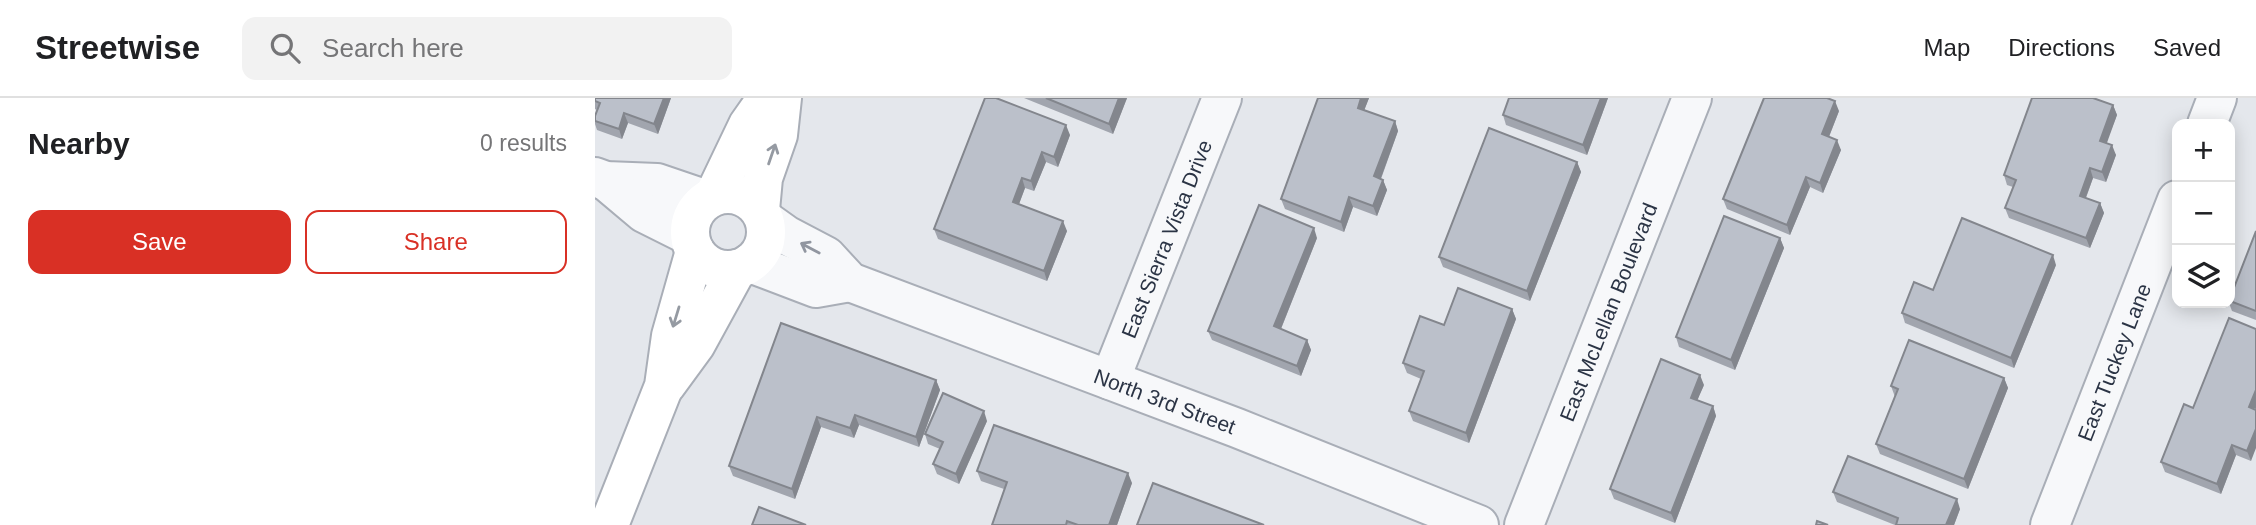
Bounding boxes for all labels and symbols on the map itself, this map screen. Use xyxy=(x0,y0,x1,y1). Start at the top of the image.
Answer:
street label: East Sierra Vista Drive xyxy=(1116,136,1216,341)
one-way arrow xyxy=(766,143,779,165)
street label: East McLellan Boulevard xyxy=(1555,200,1661,424)
one-way arrow xyxy=(800,240,821,254)
street label: East Tuckey Lane xyxy=(2073,280,2155,444)
one-way arrow xyxy=(669,306,682,328)
street label: North 3rd Street xyxy=(1091,364,1239,438)

